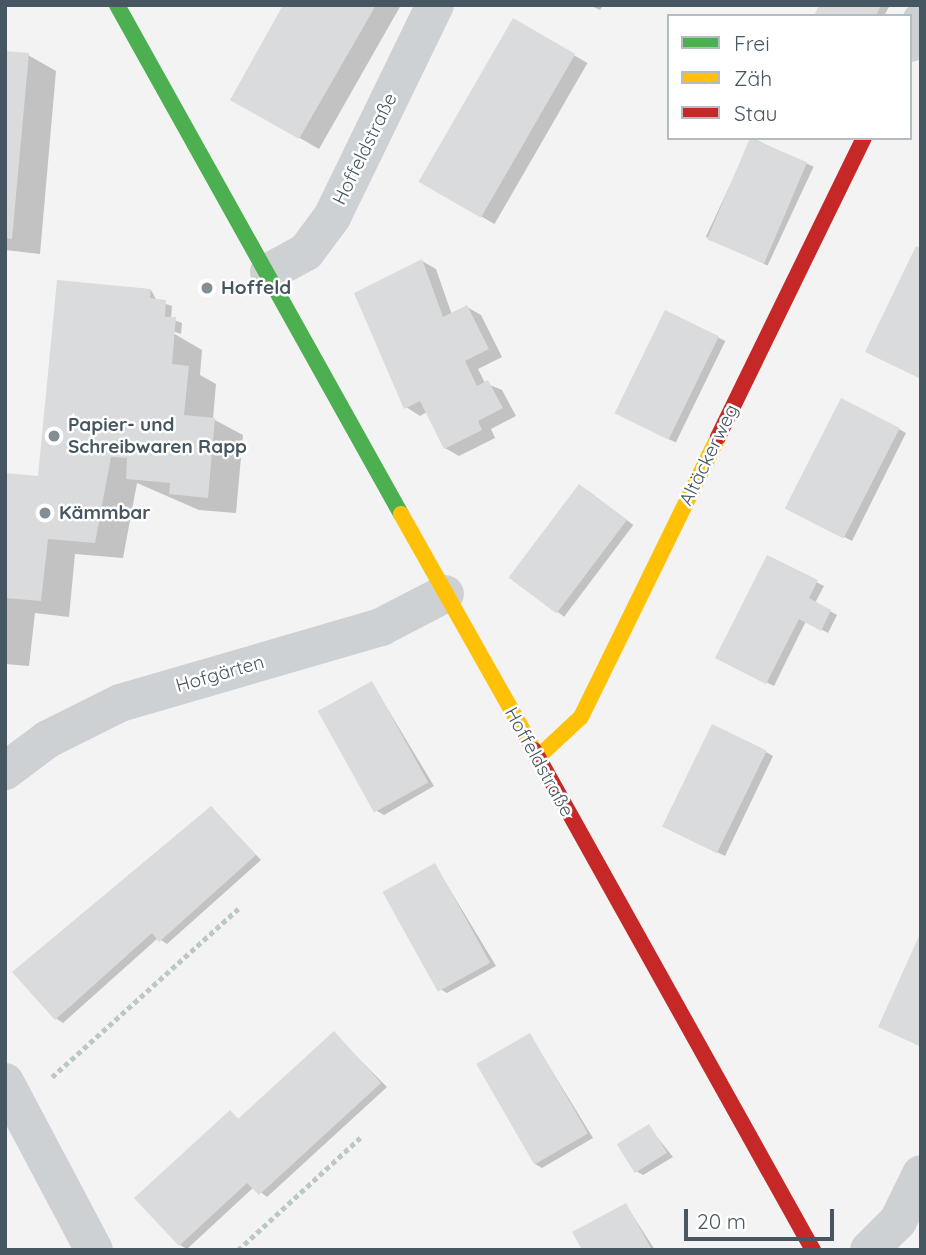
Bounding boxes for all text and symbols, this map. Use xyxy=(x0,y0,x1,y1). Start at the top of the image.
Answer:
legend xyxy=(667,14,912,140)
text: Frei xyxy=(734,30,770,56)
text: Zäh xyxy=(734,65,772,91)
street label: Hoffeldstraße xyxy=(328,89,402,209)
text: Stau xyxy=(734,100,777,126)
place label: Hoffeld xyxy=(221,277,291,299)
marker: Hoffeld xyxy=(199,280,215,296)
street label: Altäckerweg xyxy=(675,401,743,509)
place label: Papier- und Schreibwaren Rapp xyxy=(68,414,247,458)
marker: Papier- und Schreibwaren Rapp xyxy=(46,428,62,444)
place label: Kämmbar xyxy=(59,502,151,524)
marker: Kämmbar xyxy=(37,505,53,521)
street label: Hofgärten xyxy=(173,651,267,697)
street label: Hoffeldstraße xyxy=(500,703,578,821)
scale bar xyxy=(688,1196,838,1240)
text: 20 m xyxy=(697,1208,746,1234)

